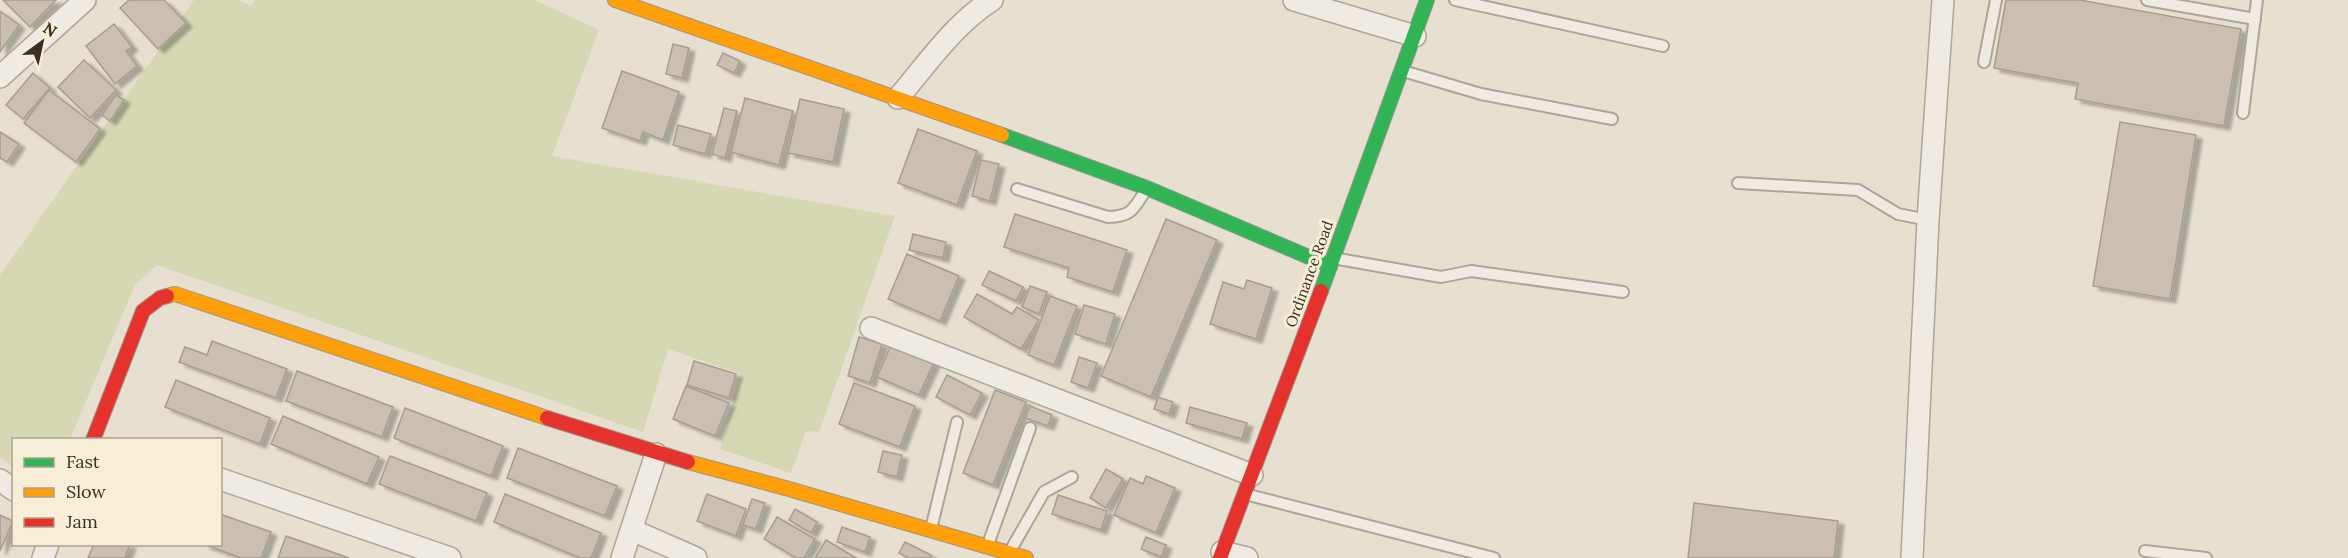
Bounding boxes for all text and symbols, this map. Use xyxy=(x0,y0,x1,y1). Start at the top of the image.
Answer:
north arrow xyxy=(12,12,72,72)
text: N xyxy=(40,18,61,41)
street label: Ordinance Road xyxy=(1281,218,1337,330)
legend xyxy=(12,438,222,546)
text: Fast xyxy=(66,450,100,473)
text: Slow xyxy=(66,480,106,503)
text: Jam xyxy=(65,510,98,533)

